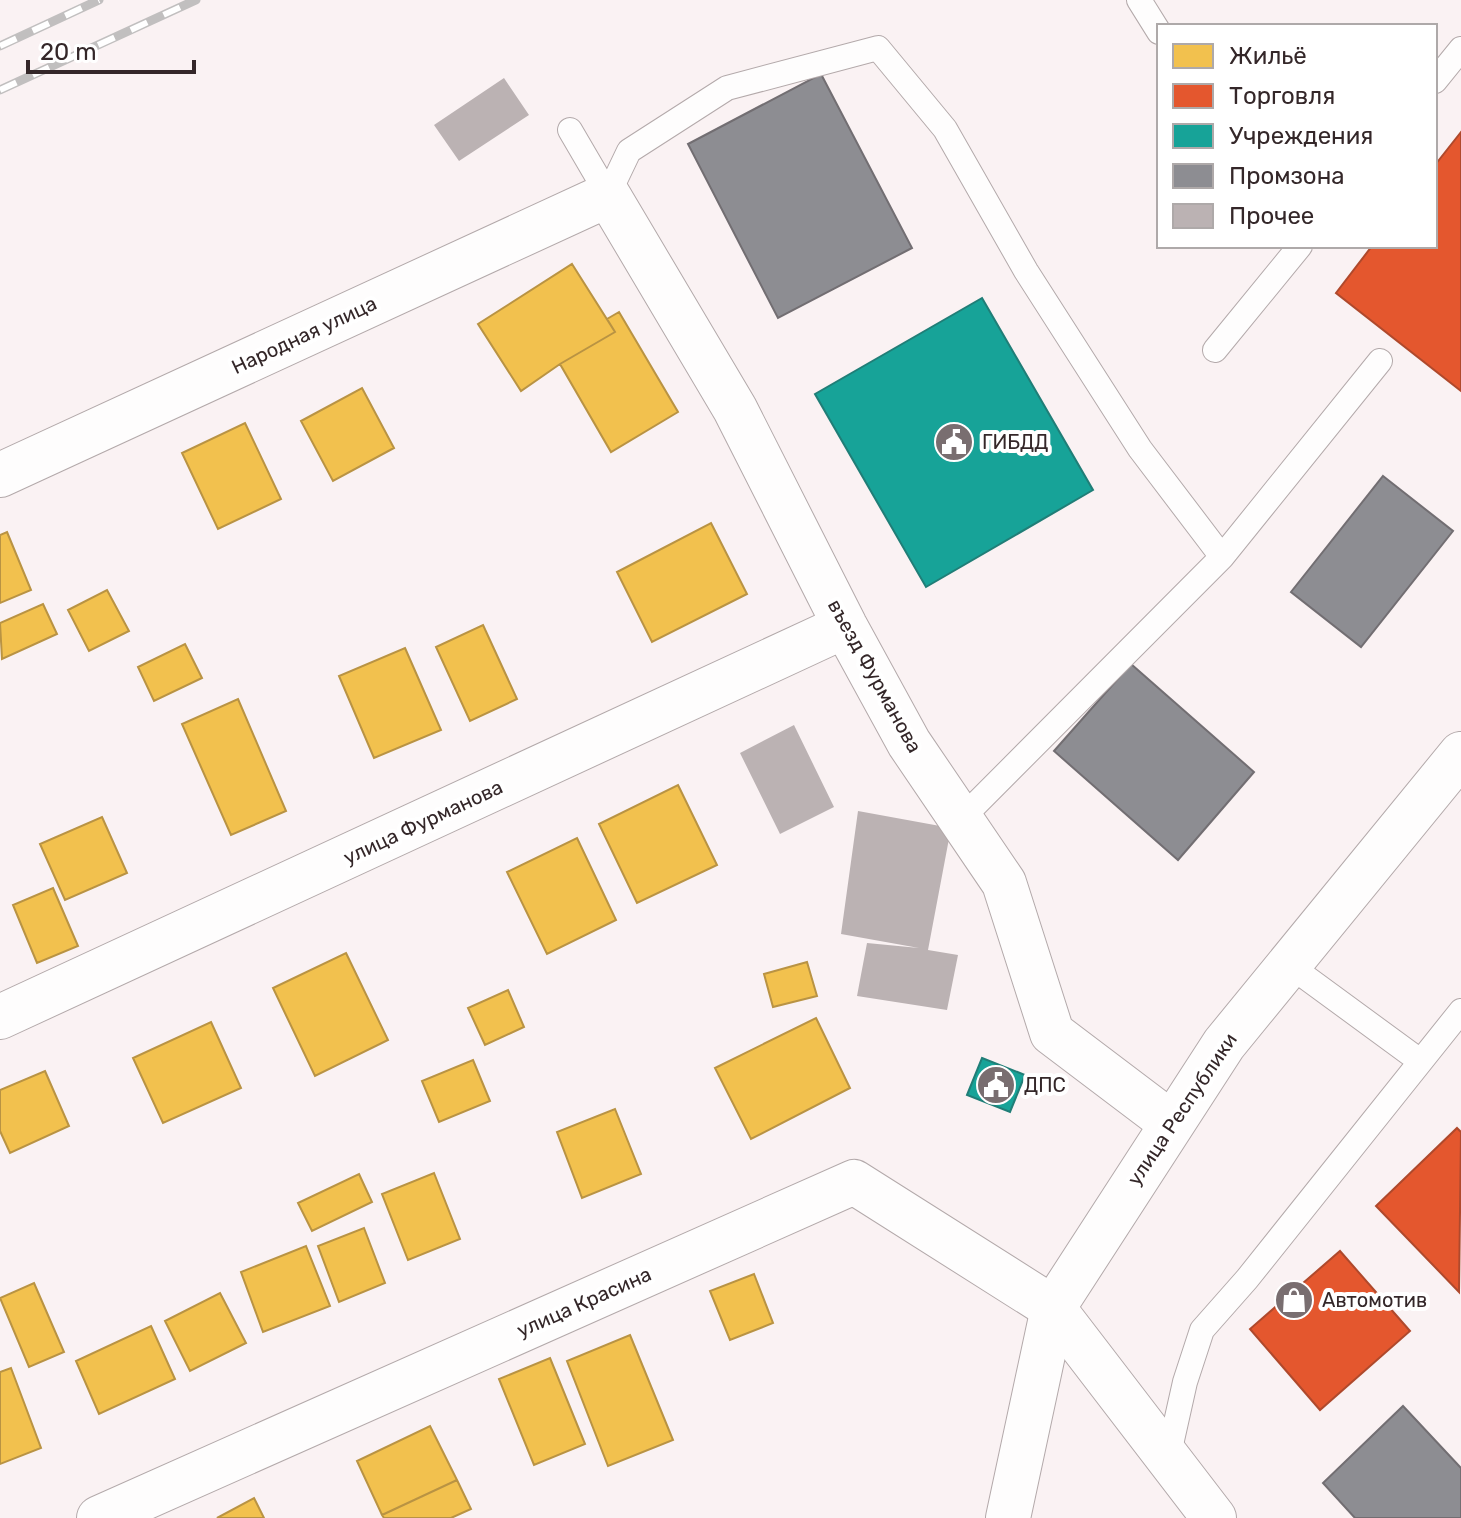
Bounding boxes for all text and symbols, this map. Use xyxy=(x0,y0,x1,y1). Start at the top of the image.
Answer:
scale bar xyxy=(28,24,194,74)
legend xyxy=(1157,24,1437,248)
text: 20 m xyxy=(40,38,97,66)
text: Жильё xyxy=(1229,42,1307,70)
text: Торговля xyxy=(1229,82,1335,110)
text: Учреждения xyxy=(1229,122,1373,150)
text: Промзона xyxy=(1229,162,1345,190)
text: Прочее xyxy=(1229,202,1314,230)
street label: Народная улица xyxy=(228,291,380,379)
public building icon: ГИБДД xyxy=(933,421,975,463)
place label: ГИБДД xyxy=(982,430,1048,454)
street label: въезд Фурманова xyxy=(823,595,927,757)
street label: улица Фурманова xyxy=(340,775,506,869)
street label: улица Республики xyxy=(1122,1028,1242,1190)
public building icon: ДПС xyxy=(975,1064,1017,1106)
place label: ДПС xyxy=(1024,1073,1066,1097)
street label: улица Красина xyxy=(513,1262,655,1342)
shop icon: Автомотив xyxy=(1273,1279,1315,1321)
place label: Автомотив xyxy=(1322,1288,1427,1312)

